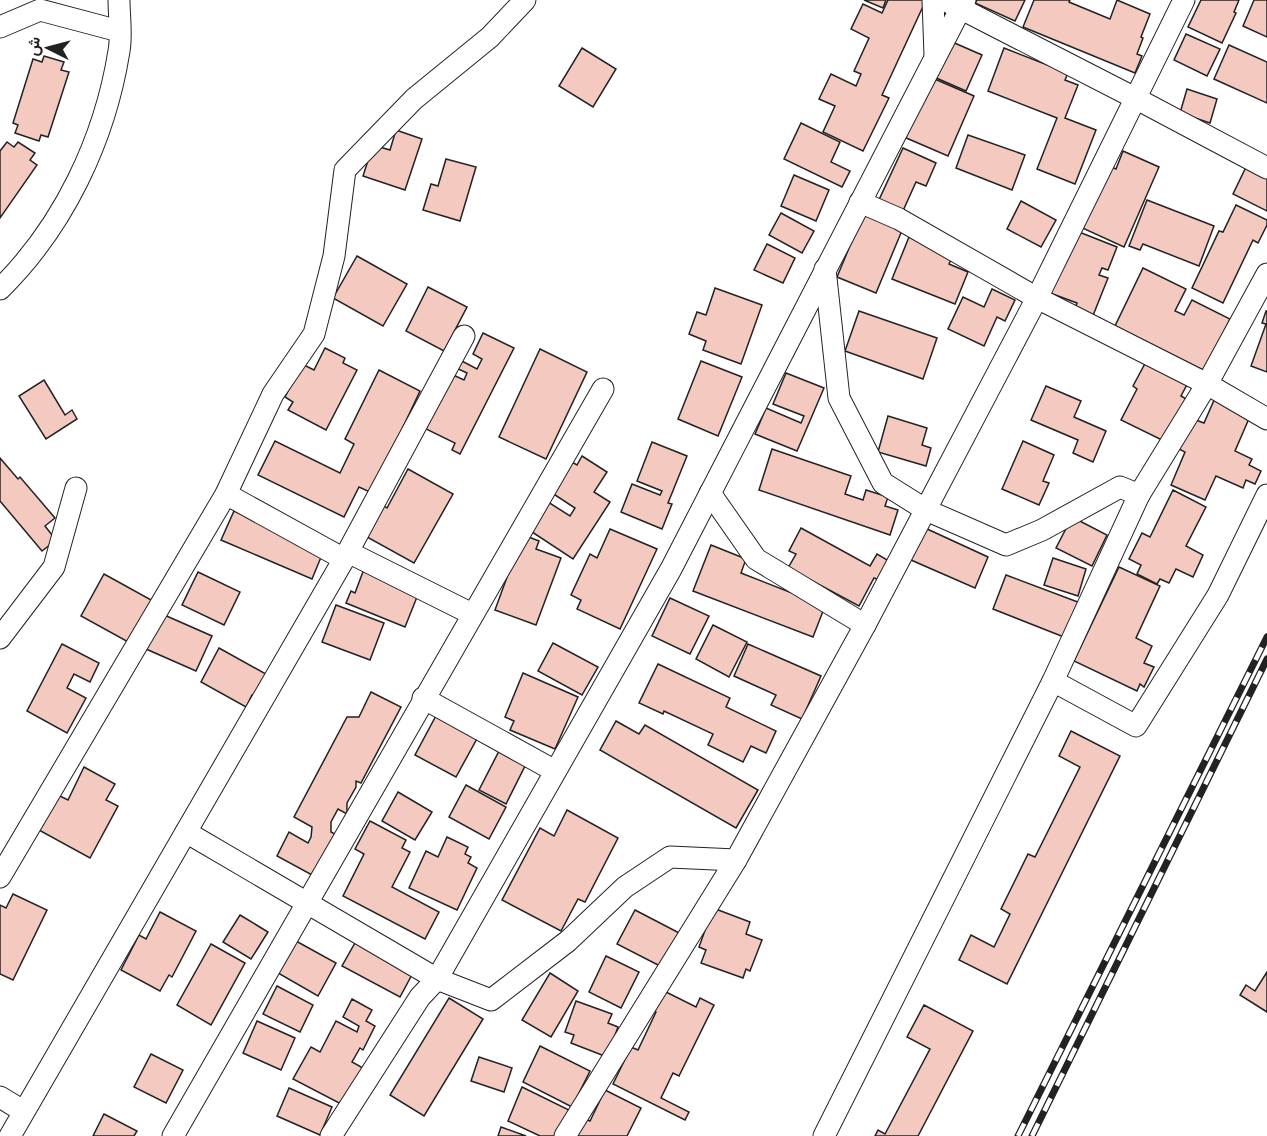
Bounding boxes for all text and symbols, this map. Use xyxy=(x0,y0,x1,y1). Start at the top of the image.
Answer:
north arrow xyxy=(18,18,78,78)
text: ش xyxy=(23,36,44,57)

